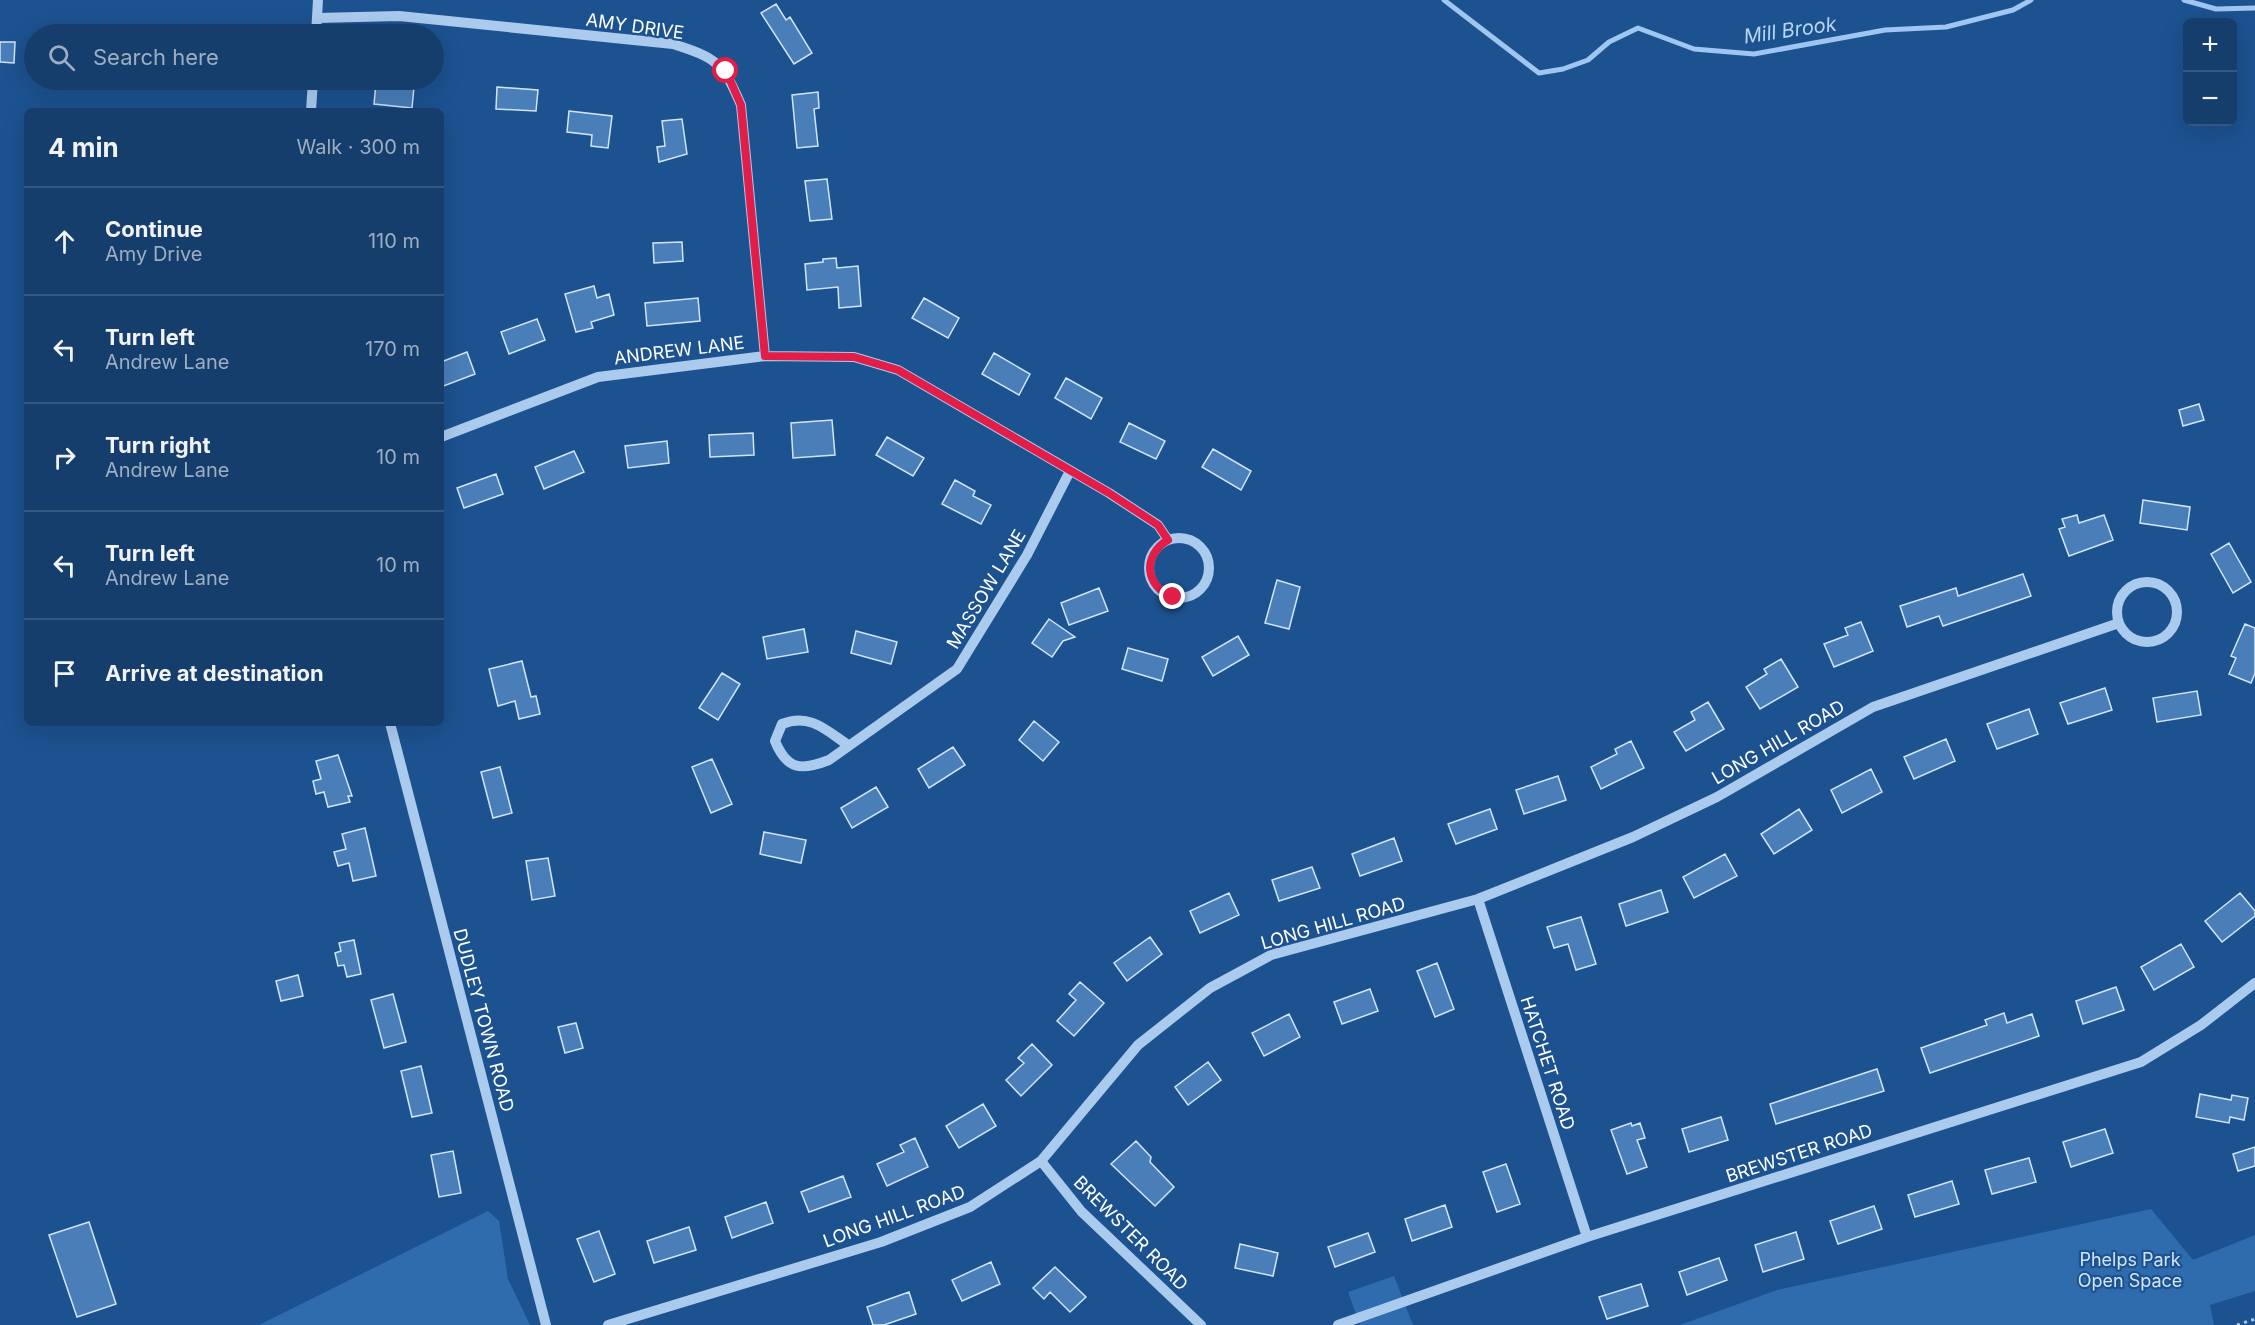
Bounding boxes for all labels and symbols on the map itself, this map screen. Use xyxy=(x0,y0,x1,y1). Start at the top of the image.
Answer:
street label: AMY DRIVE xyxy=(585,9,685,43)
water label: Mill Brook xyxy=(1742,11,1839,48)
route start xyxy=(712,57,738,83)
street label: ANDREW LANE xyxy=(613,332,745,368)
street label: MASSOW LANE xyxy=(942,526,1030,652)
route end xyxy=(1159,583,1185,609)
street label: LONG HILL ROAD xyxy=(1708,696,1848,788)
street label: LONG HILL ROAD xyxy=(1258,892,1408,954)
street label: DUDLEY TOWN ROAD xyxy=(449,926,519,1114)
street label: HATCHET ROAD xyxy=(1516,993,1580,1133)
street label: BREWSTER ROAD xyxy=(1723,1119,1875,1187)
street label: BREWSTER ROAD xyxy=(1070,1172,1192,1294)
street label: LONG HILL ROAD xyxy=(820,1181,968,1251)
park label: Phelps Park Open Space xyxy=(2078,1249,2182,1291)

